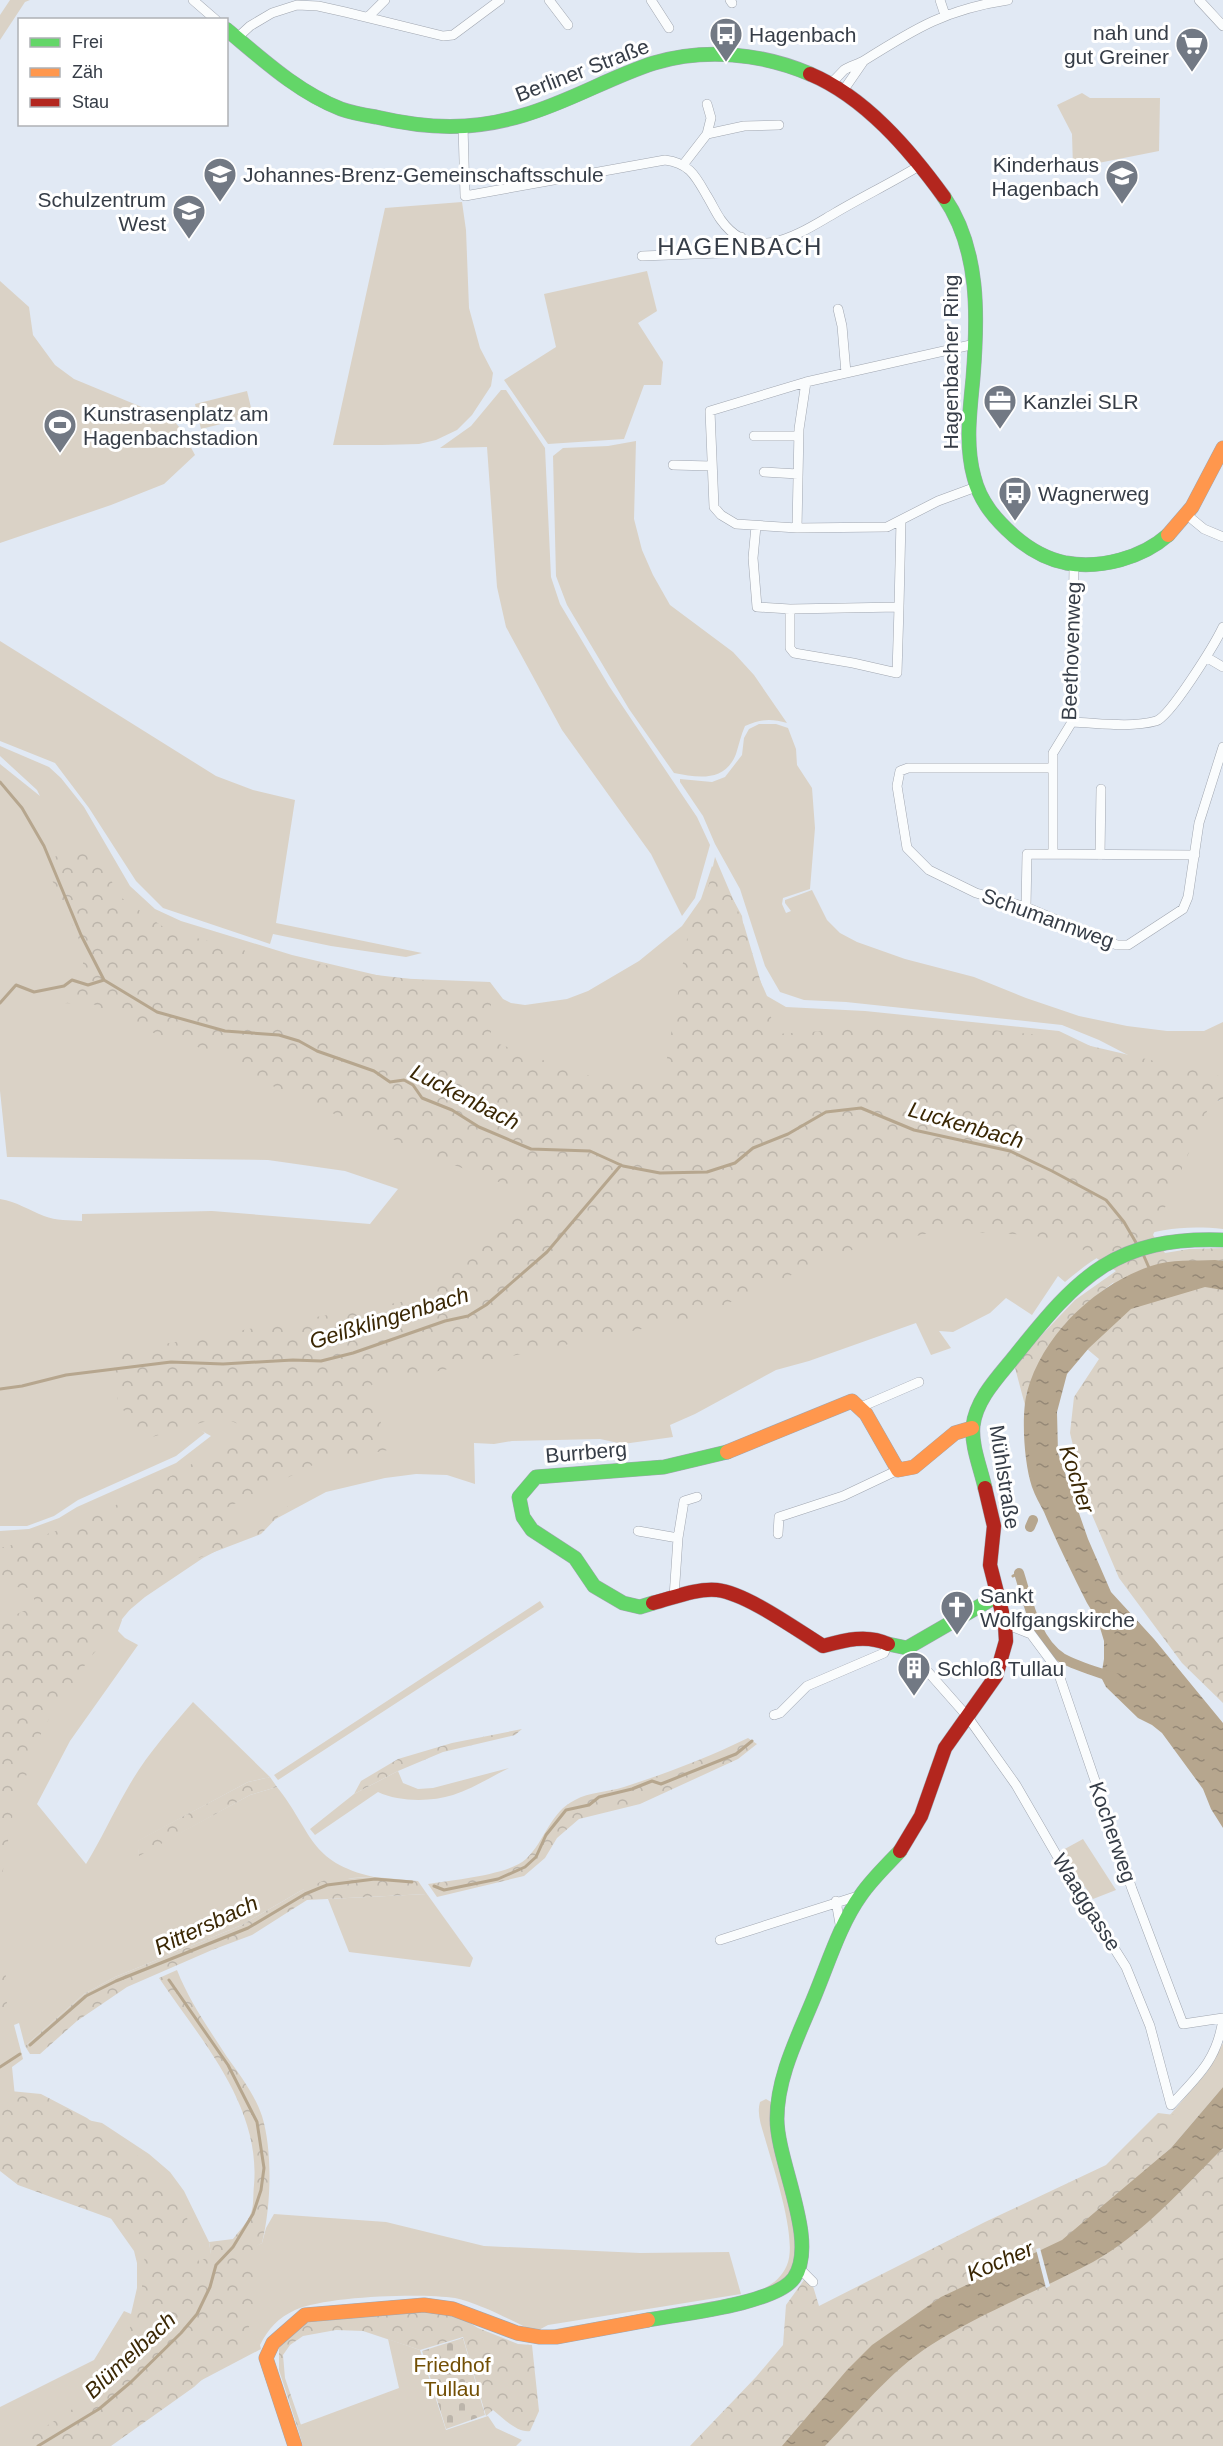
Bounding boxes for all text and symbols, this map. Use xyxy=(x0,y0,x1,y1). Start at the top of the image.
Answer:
bus stop icon: Hagenbach xyxy=(708,16,744,63)
legend xyxy=(18,18,228,126)
place label: nah und gut Greiner xyxy=(1064,21,1169,68)
place label: Hagenbach xyxy=(749,23,856,46)
supermarket icon: nah und gut Greiner xyxy=(1174,26,1210,73)
text: Frei xyxy=(72,32,103,52)
street label: Berliner Straße xyxy=(512,34,652,106)
text: Zäh xyxy=(72,62,103,82)
text: Stau xyxy=(72,92,109,112)
place label: Kinderhaus Hagenbach xyxy=(992,153,1099,200)
school or university icon: Johannes-Brenz-Gemeinschaftsschule xyxy=(202,156,238,203)
school or university icon: Kinderhaus Hagenbach xyxy=(1104,158,1140,205)
place label: Johannes-Brenz-Gemeinschaftsschule xyxy=(243,163,604,186)
place label: Schulzentrum West xyxy=(38,188,166,235)
school or university icon: Schulzentrum West xyxy=(171,193,207,240)
district label: HAGENBACH xyxy=(657,233,823,260)
street label: Hagenbacher Ring xyxy=(939,274,962,450)
office icon: Kanzlei SLR xyxy=(982,383,1018,430)
place label: Kanzlei SLR xyxy=(1023,390,1139,413)
place label: Kunstrasenplatz am Hagenbachstadion xyxy=(83,402,269,449)
sports icon: Kunstrasenplatz am Hagenbachstadion xyxy=(42,407,78,454)
bus stop icon: Wagnerweg xyxy=(997,475,1033,522)
place label: Wagnerweg xyxy=(1038,482,1149,505)
street label: Beethovenweg xyxy=(1057,581,1085,721)
street label: Schumannweg xyxy=(979,883,1117,953)
water label: Luckenbach xyxy=(406,1059,524,1135)
water label: Luckenbach xyxy=(906,1097,1026,1153)
water label: Geißklingenbach xyxy=(306,1282,472,1354)
street label: Mühlstraße xyxy=(985,1423,1025,1531)
street label: Burrberg xyxy=(544,1437,628,1467)
water label: Kocher xyxy=(1054,1442,1100,1518)
place label: Sankt Wolfgangskirche xyxy=(980,1584,1135,1631)
church icon: Sankt Wolfgangskirche xyxy=(939,1589,975,1636)
building icon: Schloß Tullau xyxy=(896,1650,932,1697)
place label: Schloß Tullau xyxy=(937,1657,1064,1680)
street label: Kocherweg xyxy=(1085,1779,1141,1885)
street label: Waaggasse xyxy=(1048,1849,1126,1955)
water label: Rittersbach xyxy=(150,1890,262,1960)
water label: Kocher xyxy=(963,2235,1039,2286)
water label: Blümelbach xyxy=(79,2307,181,2403)
park label: Friedhof Tullau xyxy=(413,2353,491,2400)

